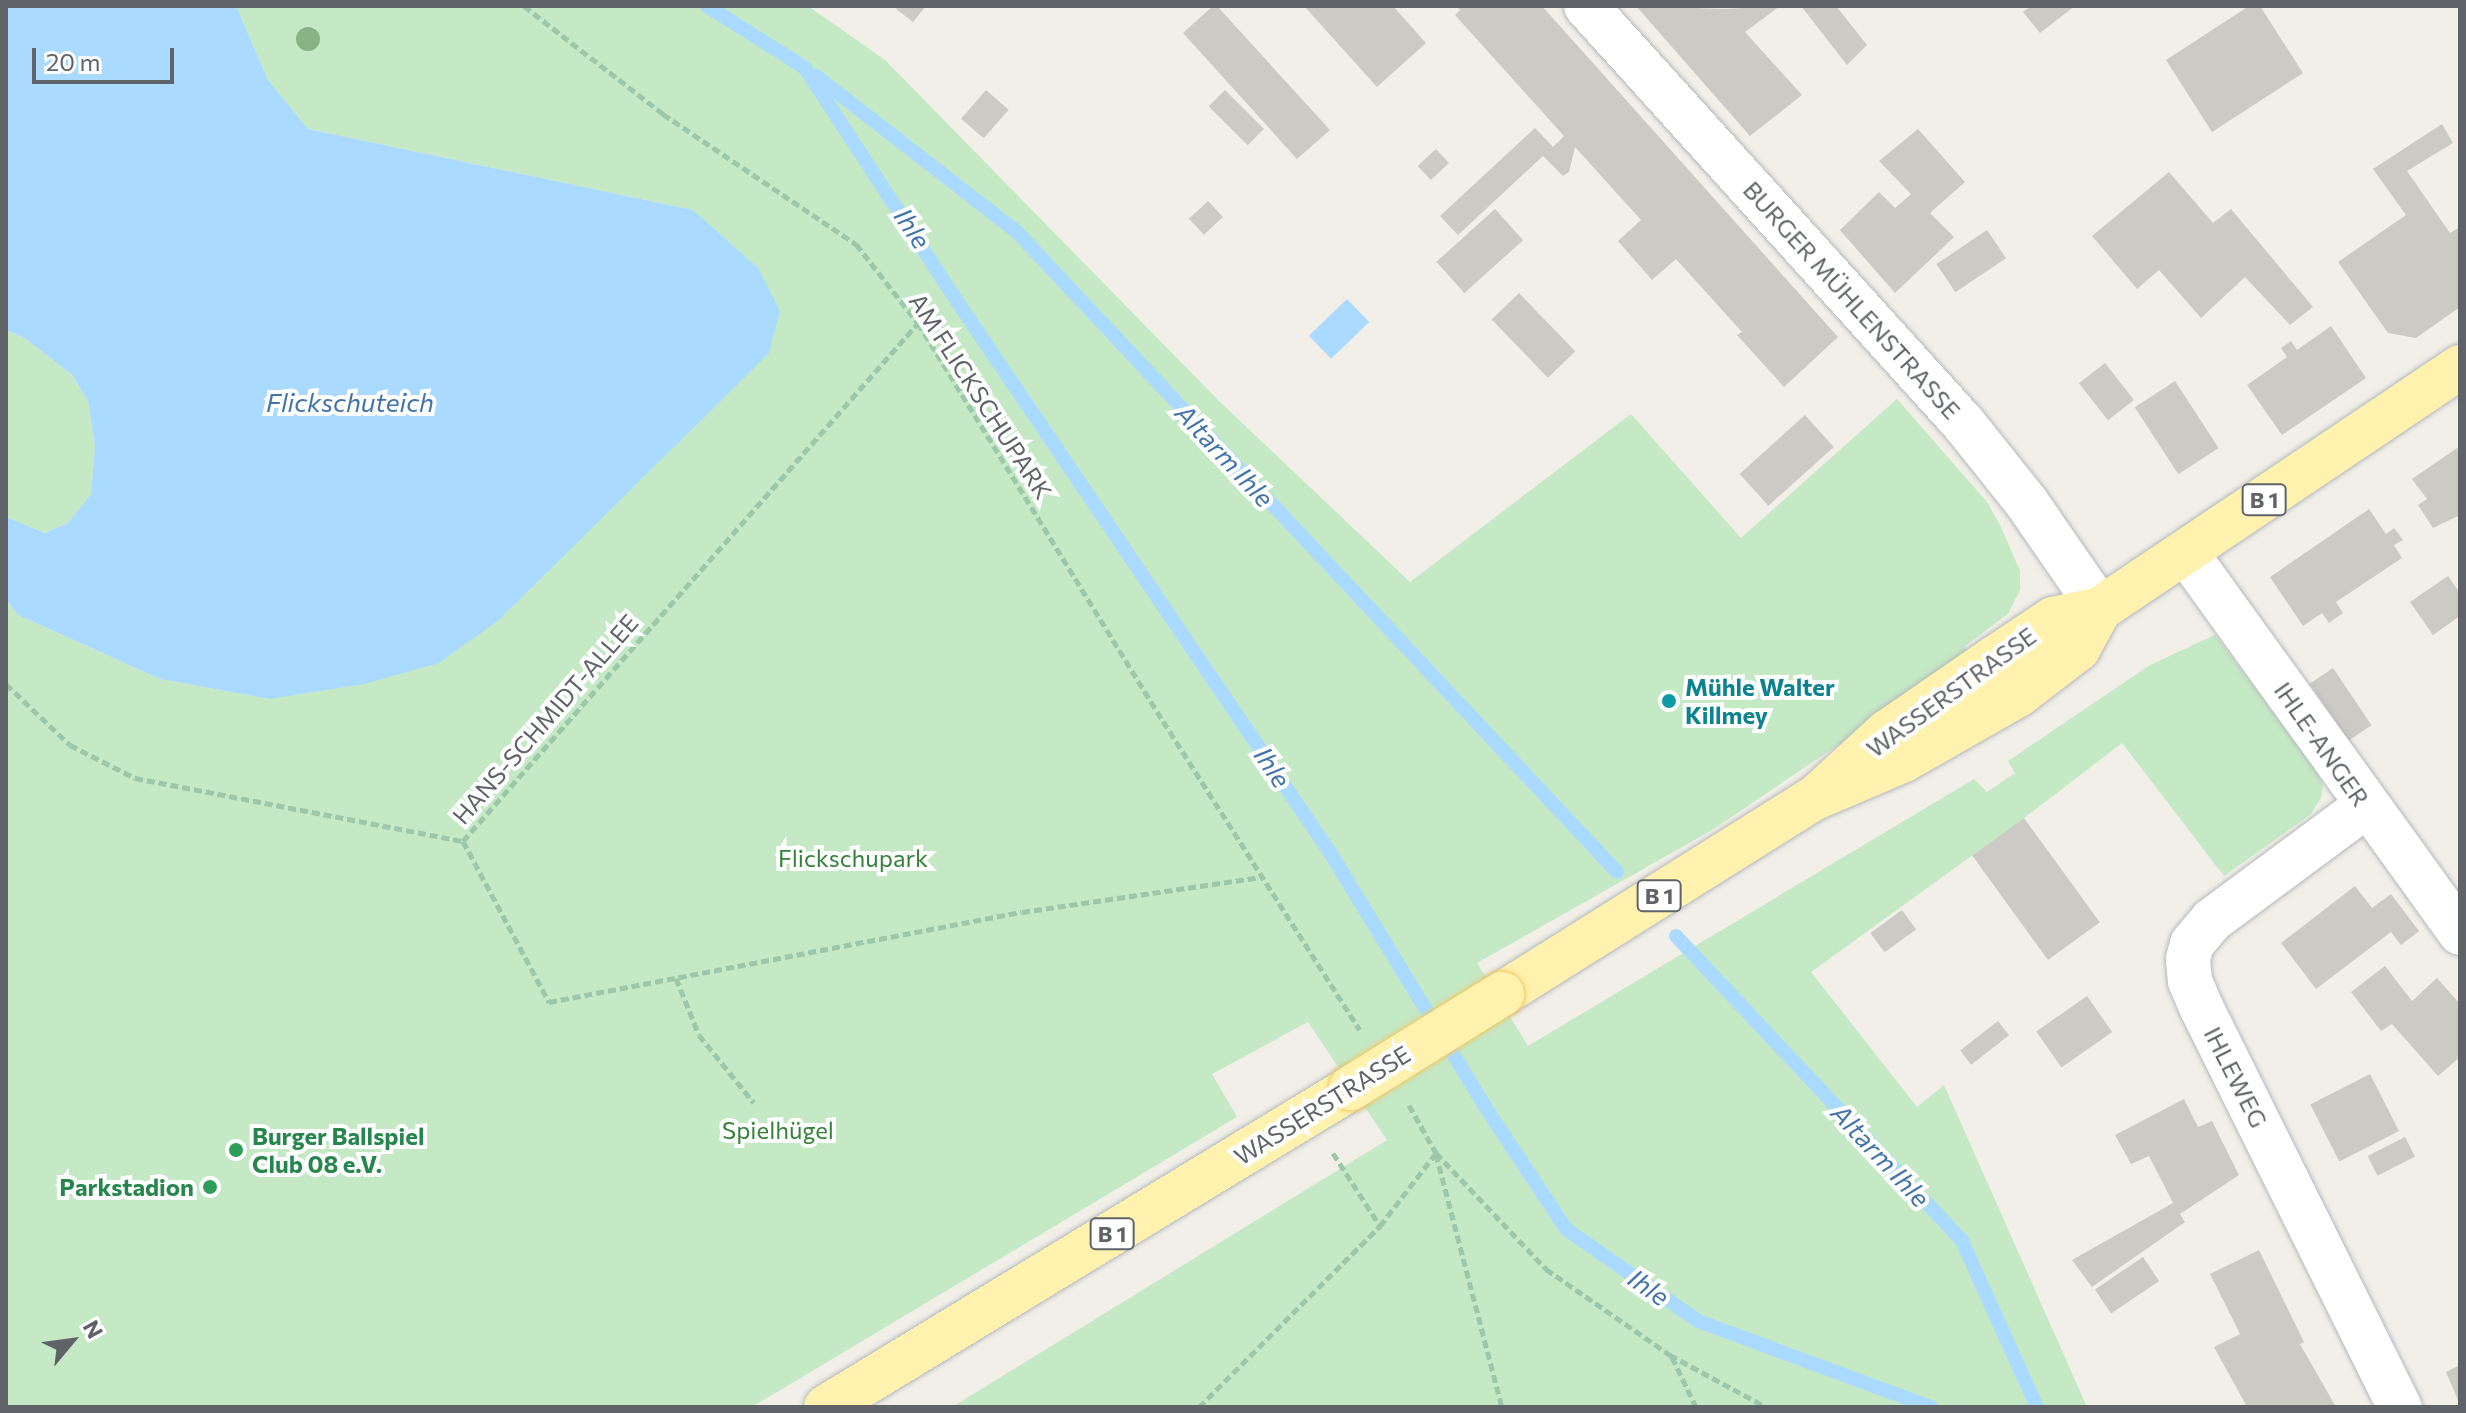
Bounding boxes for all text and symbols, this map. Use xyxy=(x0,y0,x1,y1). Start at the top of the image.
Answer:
scale bar xyxy=(36,32,178,82)
text: 20 m xyxy=(46,47,100,76)
street label: BURGER MÜHLENSTRASSE xyxy=(1738,175,1966,425)
water label: Ihle xyxy=(888,202,938,254)
street label: AM FLICKSCHUPARK xyxy=(904,288,1058,504)
water label: Flickschuteich xyxy=(266,386,434,418)
water label: Altarm Ihle xyxy=(1169,397,1281,513)
road number: B 1 xyxy=(2240,482,2288,518)
street label: HANS-SCHMIDT-ALLEE xyxy=(446,608,644,830)
street label: WASSERSTRASSE xyxy=(1861,621,2041,763)
place label: Mühle Walter Killmey xyxy=(1685,673,1835,729)
street label: IHLE-ANGER xyxy=(2269,676,2375,812)
marker: Mühle Walter Killmey xyxy=(1660,692,1678,710)
water label: Ihle xyxy=(1248,741,1298,793)
park label: Flickschupark xyxy=(778,844,928,872)
road number: B 1 xyxy=(1635,878,1683,914)
street label: IHLEWEG xyxy=(2198,1022,2274,1132)
street label: WASSERSTRASSE xyxy=(1229,1039,1415,1171)
water label: Altarm Ihle xyxy=(1825,1097,1937,1213)
park label: Spielhügel xyxy=(722,1116,834,1144)
place label: Burger Ballspiel Club 08 e.V. xyxy=(252,1122,424,1178)
marker: Burger Ballspiel Club 08 e.V. xyxy=(227,1141,245,1159)
place label: Parkstadion xyxy=(59,1173,194,1201)
marker: Parkstadion xyxy=(201,1178,219,1196)
road number: B 1 xyxy=(1088,1216,1136,1252)
water label: Ihle xyxy=(1623,1262,1675,1312)
north arrow xyxy=(32,1301,112,1381)
text: N xyxy=(78,1315,109,1343)

